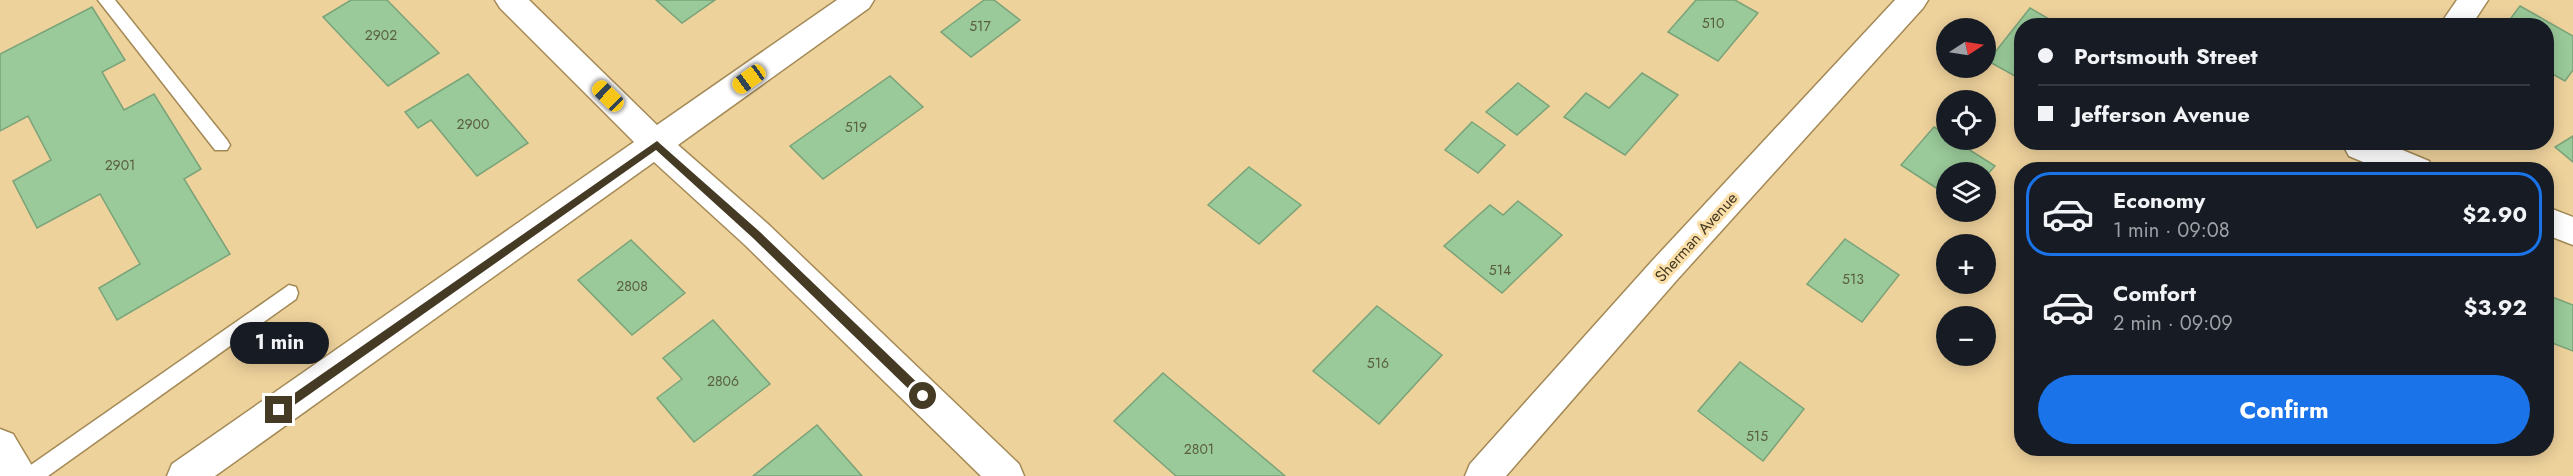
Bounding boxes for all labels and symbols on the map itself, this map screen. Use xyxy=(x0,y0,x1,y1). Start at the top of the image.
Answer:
house number: 510 xyxy=(1702,13,1724,33)
house number: 517 xyxy=(969,16,991,36)
north arrow xyxy=(1936,18,1996,78)
house number: 2902 xyxy=(365,25,397,45)
car xyxy=(729,61,769,97)
car xyxy=(589,77,627,115)
house number: 2900 xyxy=(457,114,489,134)
house number: 519 xyxy=(845,117,867,137)
house number: 2901 xyxy=(105,155,135,175)
street label: Sherman Avenue xyxy=(1649,187,1743,287)
house number: 514 xyxy=(1489,260,1511,280)
house number: 513 xyxy=(1842,269,1864,289)
house number: 2808 xyxy=(616,276,648,296)
callout: 1 min xyxy=(230,323,328,365)
house number: 516 xyxy=(1367,353,1389,373)
house number: 2806 xyxy=(707,371,739,391)
route start xyxy=(909,382,936,409)
route end xyxy=(265,396,292,423)
house number: 515 xyxy=(1746,426,1768,446)
house number: 2801 xyxy=(1184,439,1214,459)

